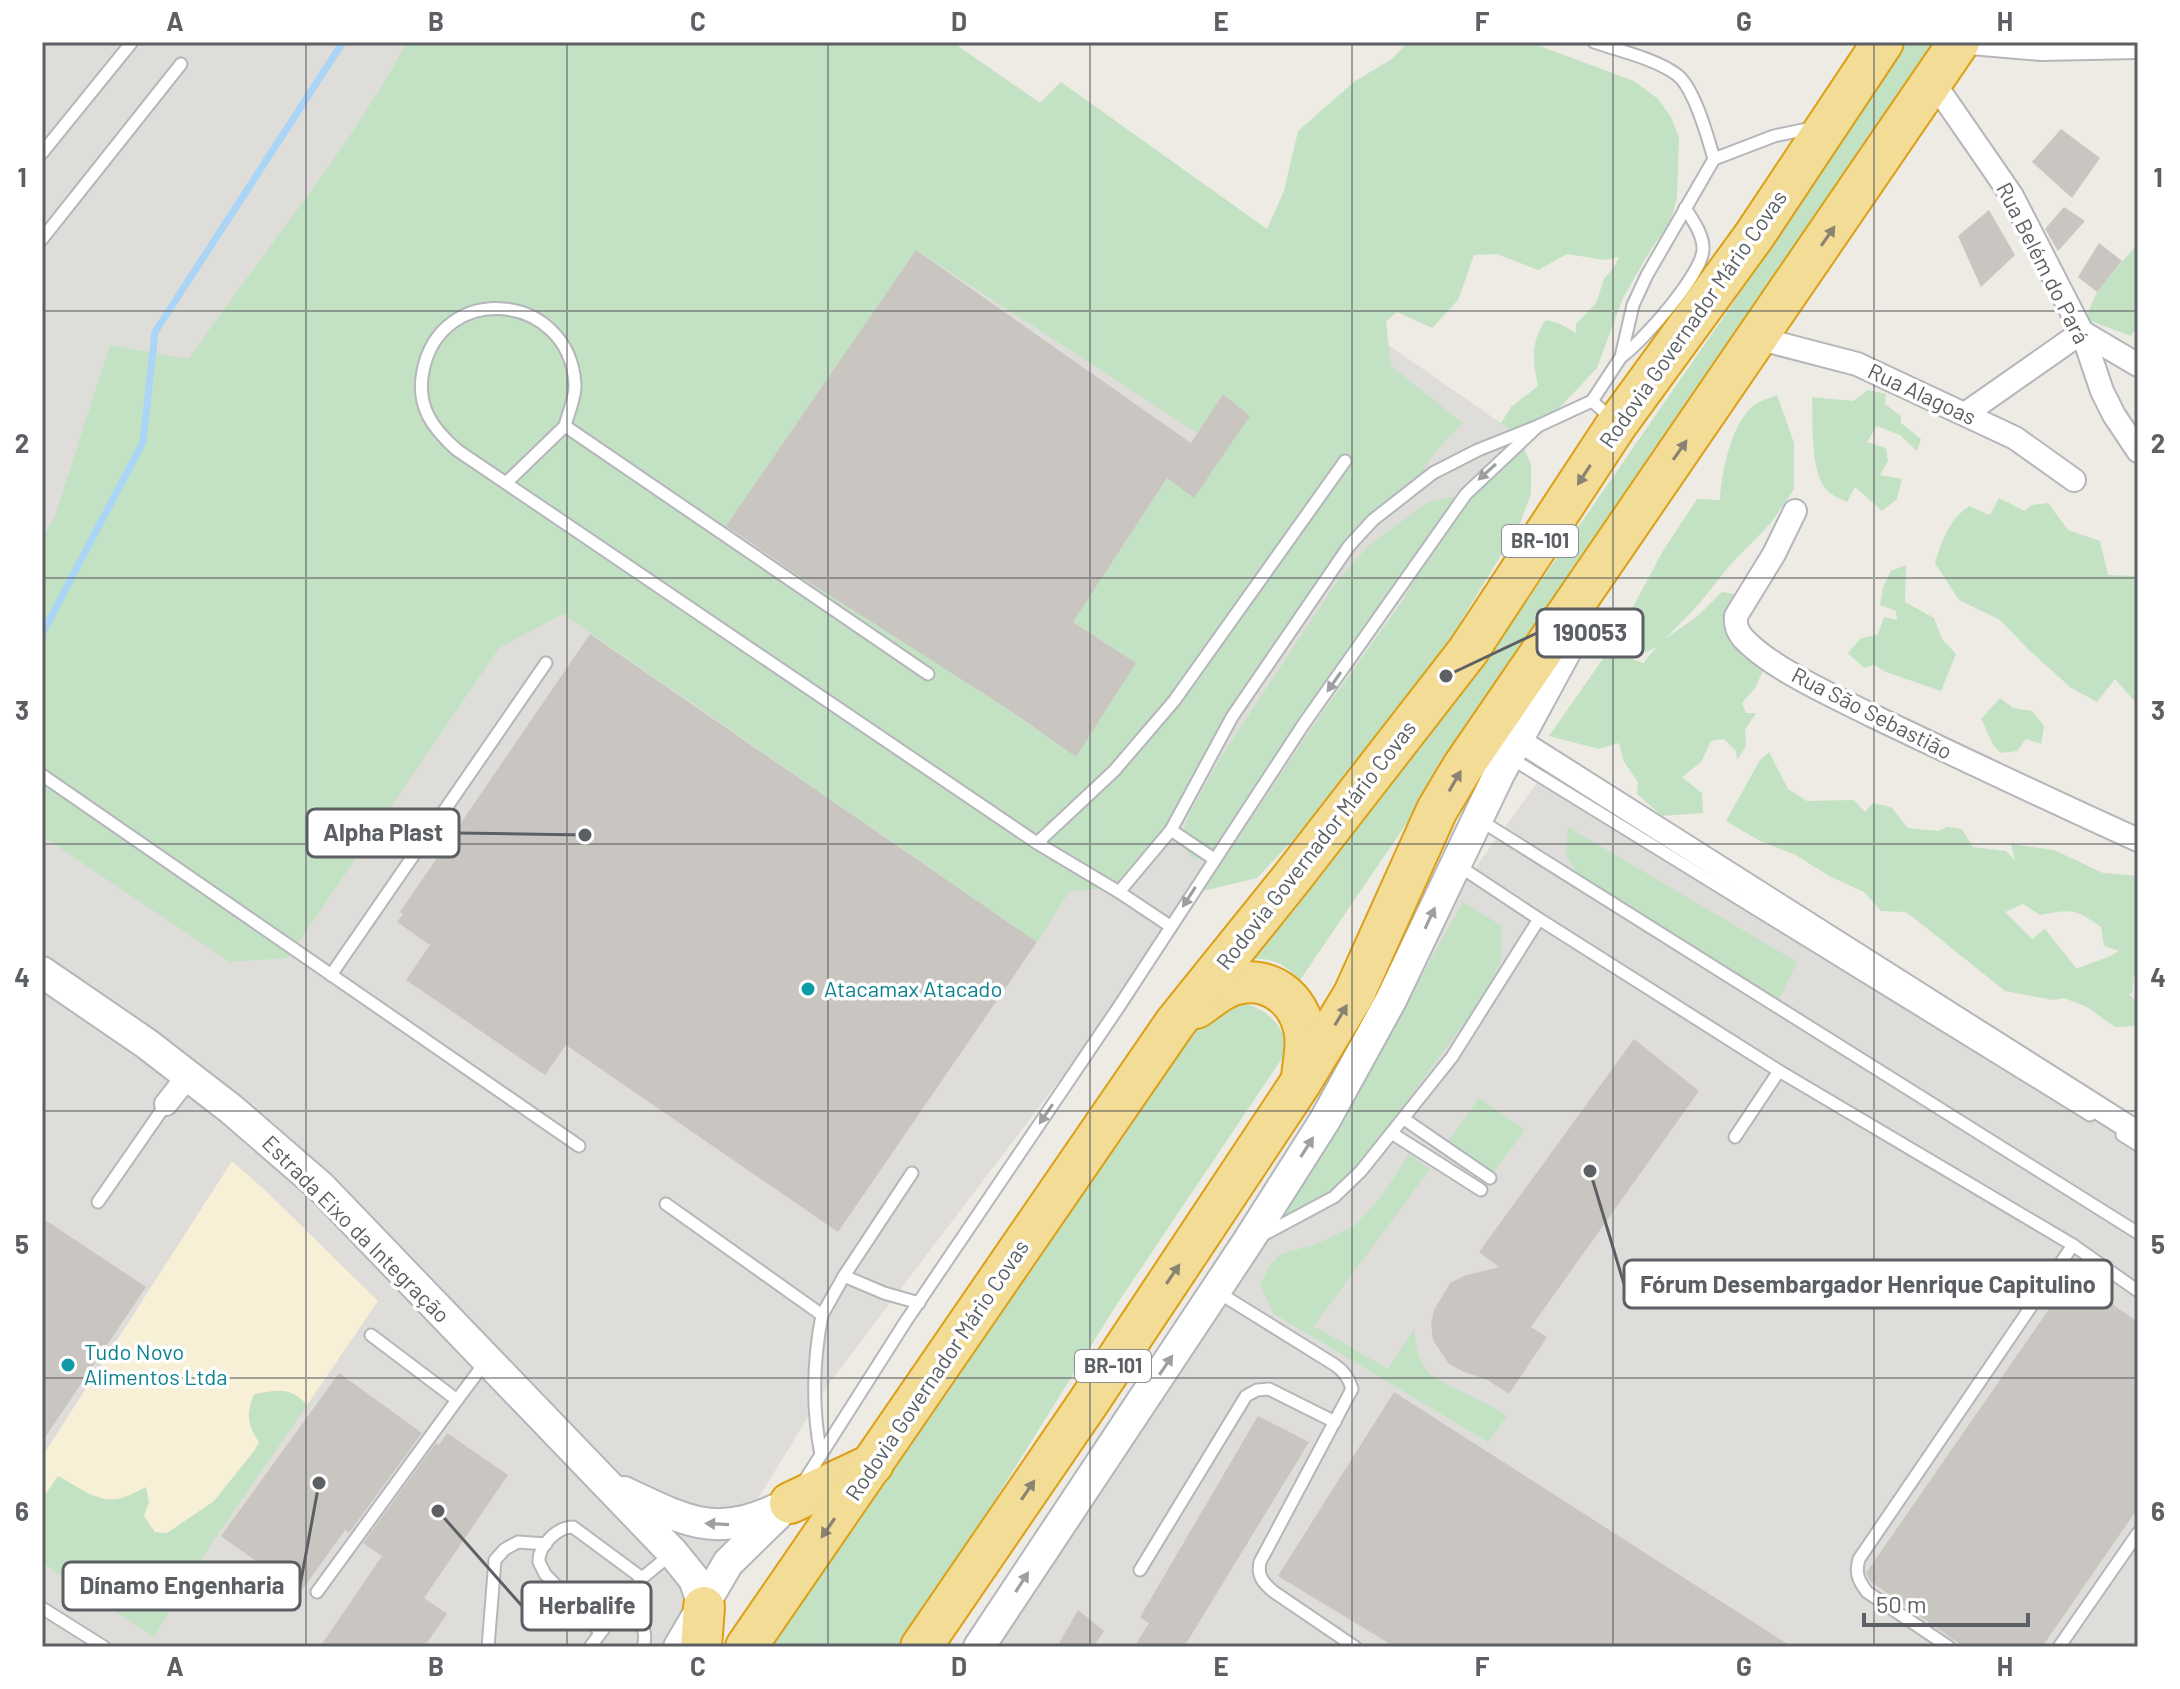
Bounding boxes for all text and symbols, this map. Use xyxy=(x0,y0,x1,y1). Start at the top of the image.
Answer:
text: A xyxy=(166,5,184,36)
text: B xyxy=(428,5,444,36)
text: C xyxy=(690,5,706,36)
text: D xyxy=(951,5,967,36)
text: E xyxy=(1213,5,1229,36)
text: F xyxy=(1475,5,1490,36)
text: G xyxy=(1736,5,1752,36)
text: H xyxy=(1997,5,2013,36)
text: 1 xyxy=(17,161,27,192)
text: 1 xyxy=(2153,161,2163,192)
street label: Rua Belém do Pará xyxy=(1992,178,2096,348)
street label: Rodovia Governador Mário Covas xyxy=(1593,184,1791,452)
one-way arrow xyxy=(1820,225,1835,246)
street label: Rua Alagoas xyxy=(1864,357,1981,429)
text: 2 xyxy=(15,427,29,458)
text: 2 xyxy=(2151,427,2165,458)
one-way arrow xyxy=(1672,439,1687,460)
one-way arrow xyxy=(1478,463,1497,481)
one-way arrow xyxy=(1577,464,1592,485)
road number: BR-101 xyxy=(1502,525,1578,557)
callout: 190053 xyxy=(1537,609,1643,657)
text: 190053 xyxy=(1553,617,1627,646)
street label: Rua São Sebastião xyxy=(1788,661,1957,764)
one-way arrow xyxy=(1326,671,1342,692)
text: 3 xyxy=(15,694,29,725)
text: 3 xyxy=(2151,694,2165,725)
street label: Rodovia Governador Mário Covas xyxy=(1210,715,1421,974)
one-way arrow xyxy=(1447,770,1461,792)
callout: Alpha Plast xyxy=(307,809,459,857)
text: Alpha Plast xyxy=(323,817,443,846)
one-way arrow xyxy=(1181,887,1196,908)
one-way arrow xyxy=(1423,907,1437,930)
text: 4 xyxy=(14,961,30,992)
text: 4 xyxy=(2150,961,2166,992)
place label: Atacamax Atacado xyxy=(824,975,1002,1001)
marker: Atacamax Atacado xyxy=(799,980,817,998)
one-way arrow xyxy=(1334,1004,1348,1026)
one-way arrow xyxy=(1039,1104,1054,1125)
street label: Estrada Eixo da Integração xyxy=(258,1129,456,1327)
one-way arrow xyxy=(1300,1137,1315,1158)
text: 5 xyxy=(15,1228,29,1259)
text: 5 xyxy=(2151,1228,2165,1259)
street label: Rodovia Governador Mário Covas xyxy=(839,1234,1033,1505)
callout: Fórum Desembargador Henrique Capitulino xyxy=(1624,1260,2112,1308)
one-way arrow xyxy=(1166,1264,1181,1285)
text: Fórum Desembargador Henrique Capitulino xyxy=(1640,1269,2096,1298)
place label: Tudo Novo Alimentos Ltda xyxy=(84,1338,227,1389)
road number: BR-101 xyxy=(1075,1350,1151,1382)
one-way arrow xyxy=(1158,1355,1173,1376)
marker: Tudo Novo Alimentos Ltda xyxy=(59,1356,77,1374)
one-way arrow xyxy=(1020,1480,1035,1501)
text: 6 xyxy=(15,1495,29,1526)
text: 6 xyxy=(2151,1495,2165,1526)
one-way arrow xyxy=(704,1517,729,1530)
one-way arrow xyxy=(821,1517,836,1538)
callout: Dínamo Engenharia xyxy=(63,1562,300,1610)
text: Dínamo Engenharia xyxy=(80,1570,284,1599)
one-way arrow xyxy=(1014,1571,1029,1593)
scale bar xyxy=(1864,1577,2028,1627)
callout: Herbalife xyxy=(522,1582,651,1630)
text: 50 m xyxy=(1876,1589,1927,1618)
text: Herbalife xyxy=(538,1590,636,1619)
text: A xyxy=(166,1650,184,1681)
text: B xyxy=(428,1650,444,1681)
text: C xyxy=(690,1650,706,1681)
text: D xyxy=(951,1650,967,1681)
text: E xyxy=(1213,1650,1229,1681)
text: F xyxy=(1475,1650,1490,1681)
text: G xyxy=(1736,1650,1752,1681)
text: H xyxy=(1997,1650,2013,1681)

